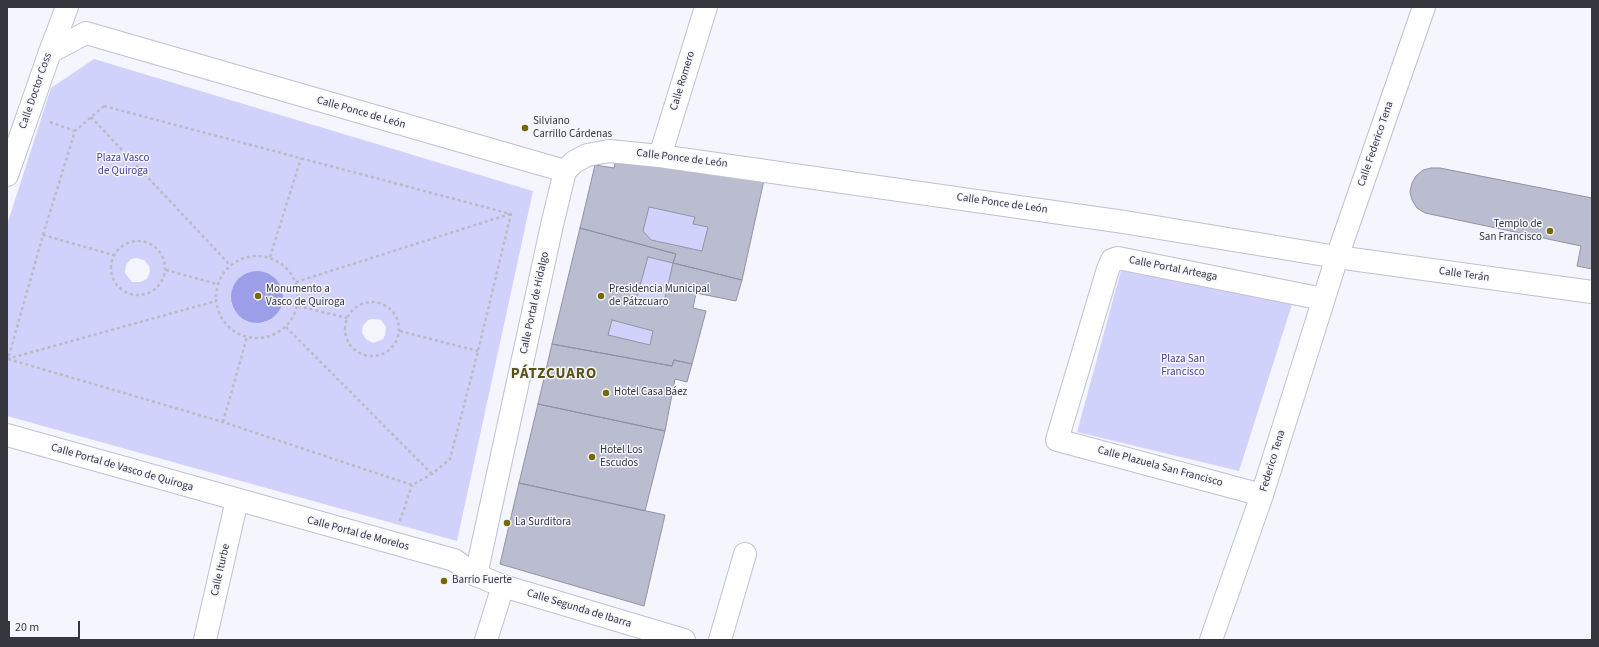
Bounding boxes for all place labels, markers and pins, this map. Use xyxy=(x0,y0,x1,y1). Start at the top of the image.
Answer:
place label: Silviano Carrillo Cárdenas xyxy=(533,115,612,141)
marker: Silviano Carrillo Cárdenas xyxy=(520,123,530,133)
place label: Templo de San Francisco xyxy=(1479,218,1542,244)
marker: Templo de San Francisco xyxy=(1545,226,1555,236)
place label: Monumento a Vasco de Quiroga xyxy=(266,283,345,309)
place label: Presidencia Municipal de Pátzcuaro xyxy=(609,283,709,309)
marker: Monumento a Vasco de Quiroga xyxy=(253,291,263,301)
marker: Presidencia Municipal de Pátzcuaro xyxy=(596,291,606,301)
place label: Hotel Casa Báez xyxy=(614,386,687,400)
marker: Hotel Casa Báez xyxy=(601,388,611,398)
place label: Hotel Los Escudos xyxy=(600,444,643,470)
marker: Hotel Los Escudos xyxy=(587,452,597,462)
place label: La Surditora xyxy=(515,516,571,530)
marker: La Surditora xyxy=(502,518,512,528)
place label: Barrio Fuerte xyxy=(452,574,512,588)
marker: Barrio Fuerte xyxy=(439,576,449,586)

